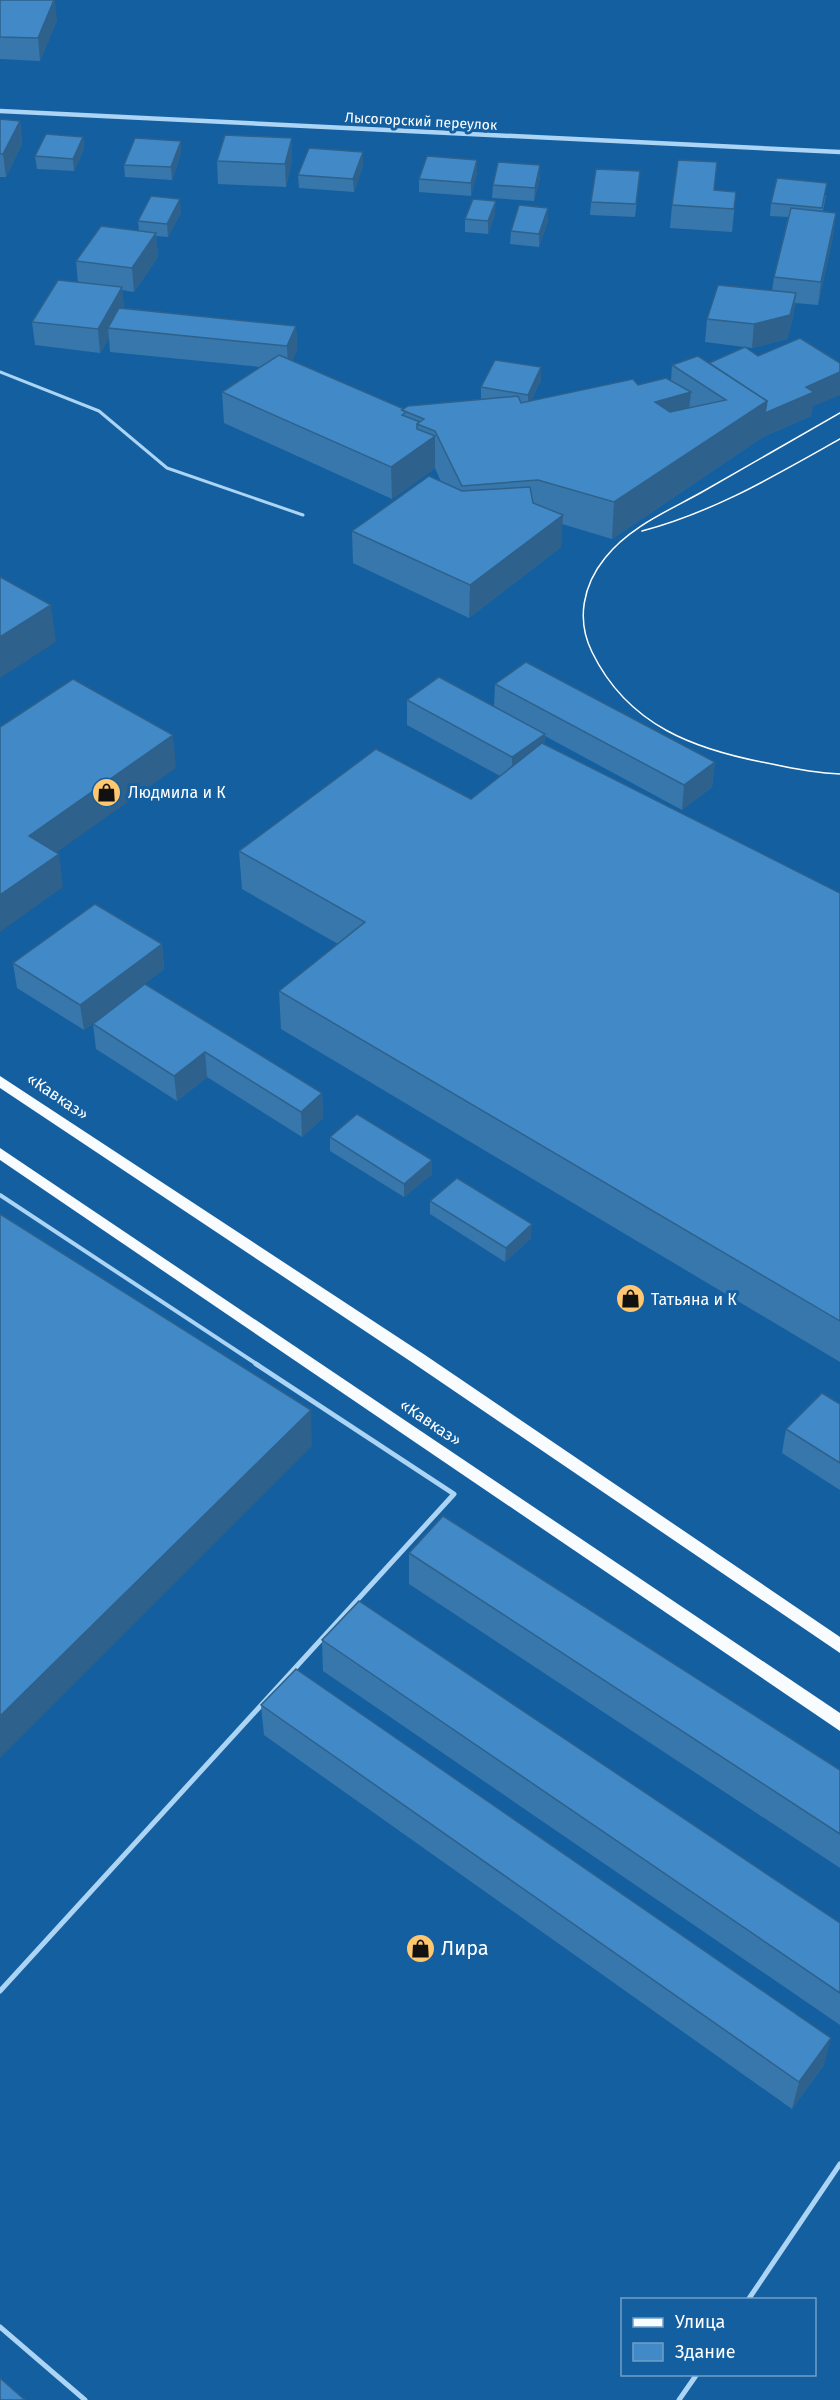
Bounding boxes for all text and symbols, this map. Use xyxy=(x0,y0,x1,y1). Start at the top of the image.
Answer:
street label: Лысогорский переулок xyxy=(344,109,498,134)
shop icon: Людмила и К xyxy=(91,776,123,808)
place label: Людмила и К xyxy=(128,783,226,802)
street label: «Кавказ» xyxy=(23,1069,92,1124)
shop icon: Татьяна и К xyxy=(614,1283,646,1315)
place label: Татьяна и К xyxy=(651,1290,737,1309)
street label: «Кавказ» xyxy=(396,1395,465,1450)
shop icon: Лира xyxy=(404,1932,436,1964)
place label: Лира xyxy=(441,1936,489,1960)
legend xyxy=(621,2298,816,2376)
text: Улица xyxy=(675,2311,725,2333)
text: Здание xyxy=(675,2341,736,2363)

